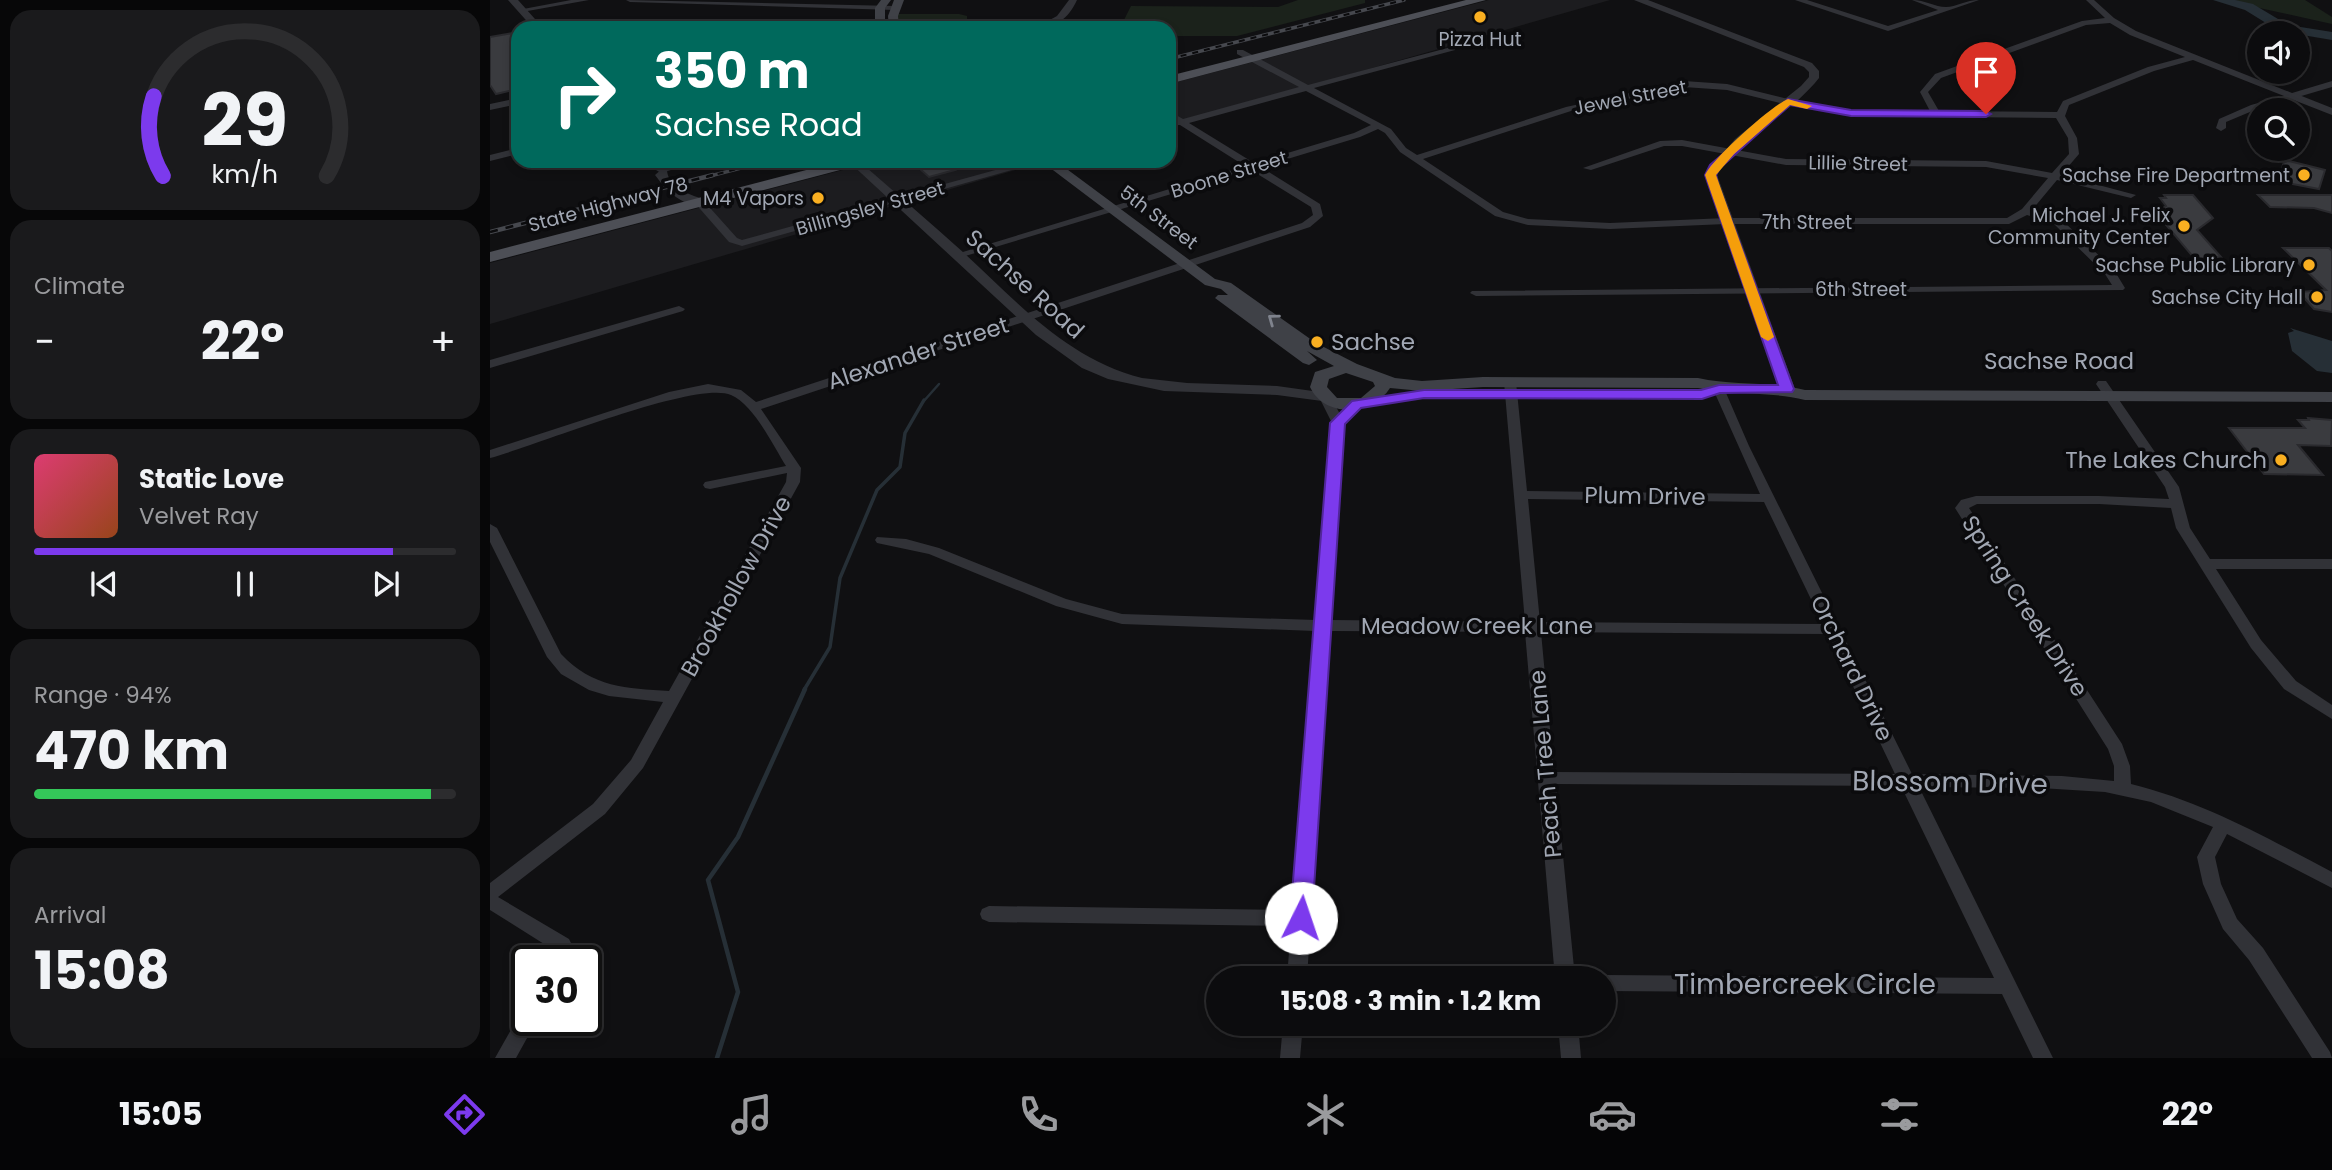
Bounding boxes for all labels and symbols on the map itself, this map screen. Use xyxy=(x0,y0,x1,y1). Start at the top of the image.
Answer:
marker: Pizza Hut xyxy=(1472,9,1488,25)
place label: Pizza Hut xyxy=(1438,26,1522,53)
pin xyxy=(1956,42,2016,114)
street label: Jewel Street xyxy=(1571,73,1689,122)
street label: Boone Street xyxy=(1168,144,1291,205)
street label: Lillie Street xyxy=(1808,149,1908,178)
place label: Sachse Fire Department xyxy=(2062,162,2290,189)
marker: Sachse Fire Department xyxy=(2296,167,2312,183)
street label: State Highway 78 xyxy=(525,170,691,239)
street label: Billingsley Street xyxy=(793,174,948,243)
street label: 5th Street xyxy=(1114,179,1204,256)
place label: M4 Vapors xyxy=(703,185,804,212)
marker: M4 Vapors xyxy=(810,190,826,206)
place label: Michael J. Felix Community Center xyxy=(1988,202,2170,251)
street label: 7th Street xyxy=(1762,209,1852,236)
marker: Michael J. Felix Community Center xyxy=(2176,218,2192,234)
street label: Sachse Road xyxy=(959,222,1091,346)
place label: Sachse Public Library xyxy=(2095,252,2295,279)
marker: Sachse Public Library xyxy=(2301,257,2317,273)
street label: 6th Street xyxy=(1815,276,1907,303)
place label: Sachse City Hall xyxy=(2151,284,2303,311)
marker: Sachse City Hall xyxy=(2309,289,2325,305)
street label: Alexander Street xyxy=(823,309,1013,397)
one-way arrow xyxy=(1268,315,1281,327)
place label: Sachse xyxy=(1331,326,1415,358)
marker: Sachse xyxy=(1309,334,1325,350)
street label: Sachse Road xyxy=(1984,345,2134,377)
place label: The Lakes Church xyxy=(2065,444,2267,476)
marker: The Lakes Church xyxy=(2273,452,2289,468)
street label: Plum Drive xyxy=(1584,479,1706,513)
street label: Brookhollow Drive xyxy=(673,490,799,682)
street label: Spring Creek Drive xyxy=(1954,509,2096,703)
street label: Orchard Drive xyxy=(1803,590,1901,746)
street label: Meadow Creek Lane xyxy=(1361,610,1593,642)
street label: Peach Tree Lane xyxy=(1521,669,1569,859)
street label: Blossom Drive xyxy=(1852,761,2048,804)
position arrow xyxy=(1264,881,1338,955)
speed limit sign: 30 xyxy=(511,945,602,1036)
street label: Timbercreek Circle xyxy=(1674,965,1936,1004)

